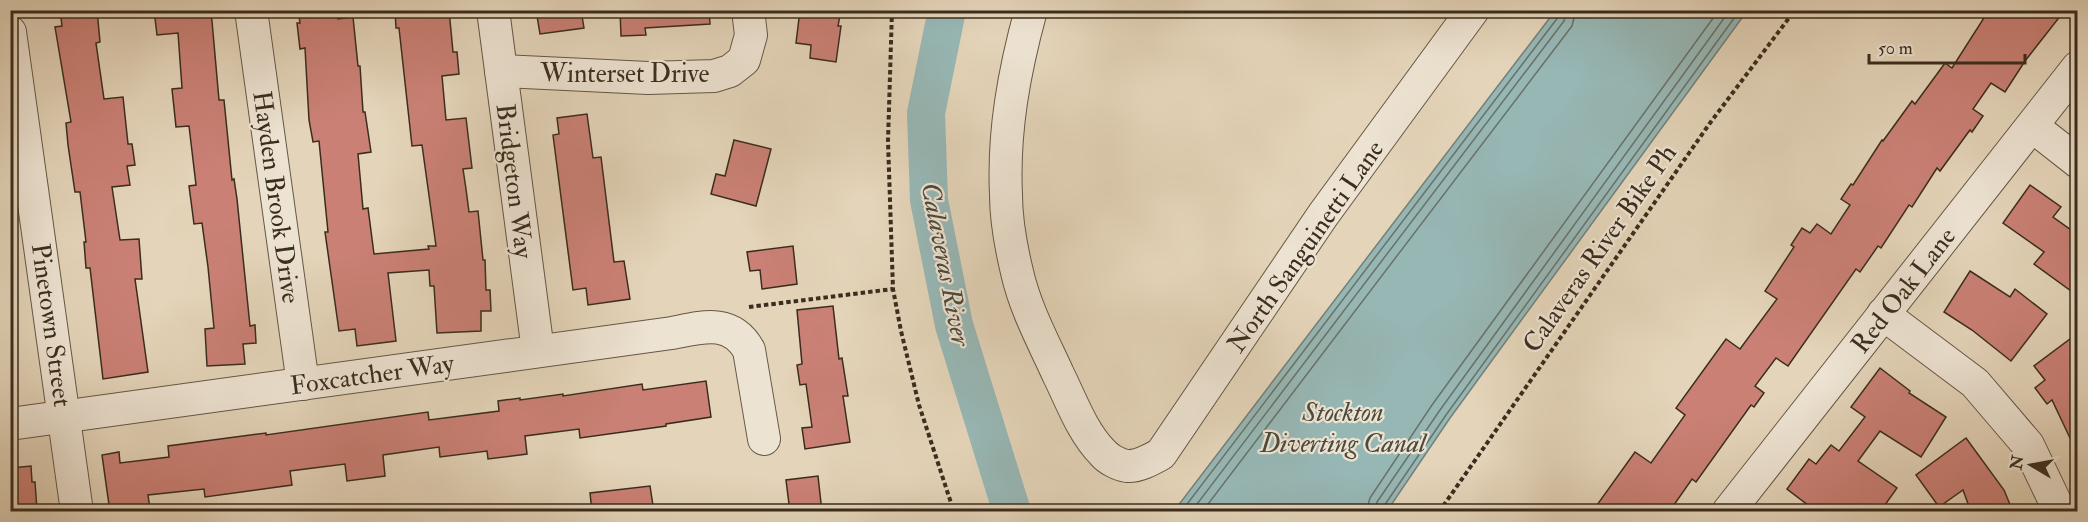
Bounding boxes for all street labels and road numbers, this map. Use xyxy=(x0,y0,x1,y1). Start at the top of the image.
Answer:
street label: Winterset Drive xyxy=(540,58,710,90)
street label: Hayden Brook Drive xyxy=(245,89,307,306)
street label: Bridgeton Way xyxy=(489,102,539,261)
street label: North Sanguinetti Lane xyxy=(1221,134,1391,359)
street label: Calaveras River Bike Ph xyxy=(1516,138,1684,359)
street label: Red Oak Lane xyxy=(1845,221,1963,360)
street label: Pinetown Street xyxy=(24,241,78,409)
street label: Foxcatcher Way xyxy=(288,348,457,402)

